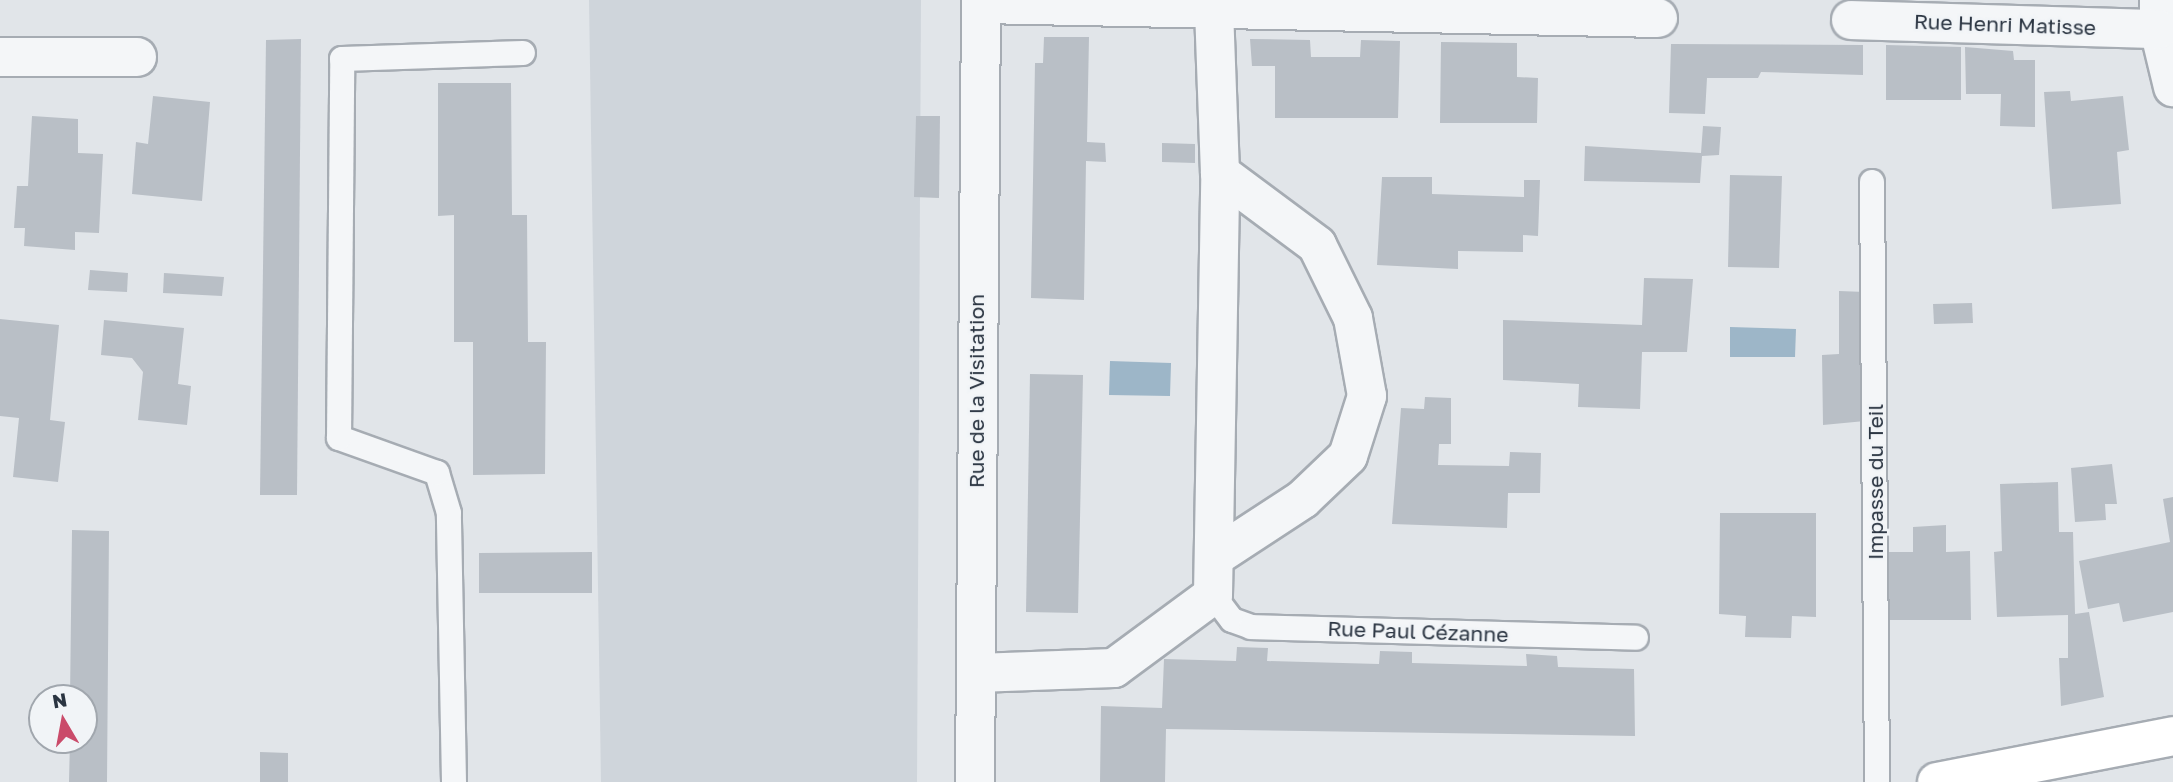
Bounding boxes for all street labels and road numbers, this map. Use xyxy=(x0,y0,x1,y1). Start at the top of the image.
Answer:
street label: Rue Henri Matisse xyxy=(1913,8,2097,40)
street label: Rue de la Visitation xyxy=(963,294,989,488)
street label: Impasse du Teil xyxy=(1862,404,1888,560)
street label: Rue Paul Cézanne xyxy=(1327,615,1509,647)

